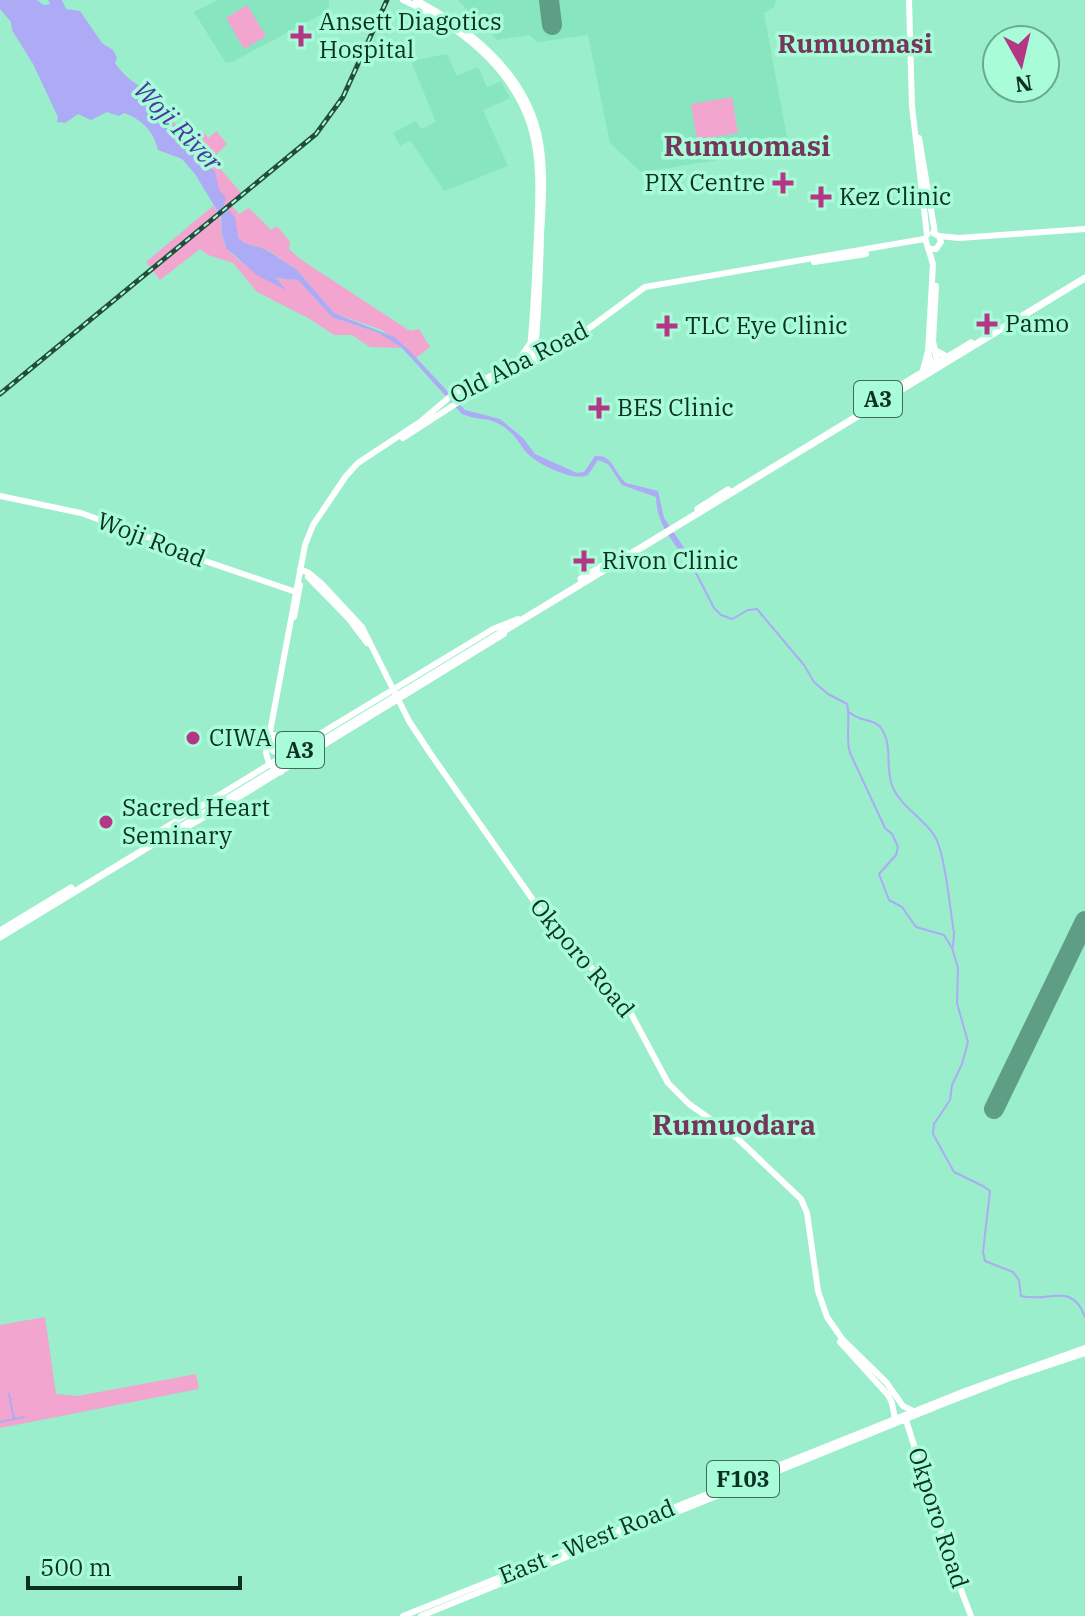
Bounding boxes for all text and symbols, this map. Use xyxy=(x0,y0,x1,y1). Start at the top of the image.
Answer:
place label: Ansett Diagotics Hospital xyxy=(319,5,502,65)
north arrow xyxy=(981,24,1061,104)
marker: Ansett Diagotics Hospital xyxy=(290,25,312,47)
district label: Rumuomasi xyxy=(778,26,933,60)
text: N xyxy=(1013,69,1034,100)
water label: Woji River xyxy=(127,72,231,179)
district label: Rumuomasi xyxy=(664,127,830,164)
place label: PIX Centre xyxy=(645,166,765,198)
marker: PIX Centre xyxy=(772,172,794,194)
place label: Kez Clinic xyxy=(839,180,952,212)
marker: Kez Clinic xyxy=(810,186,832,208)
place label: Pamo xyxy=(1005,307,1069,339)
place label: TLC Eye Clinic xyxy=(685,309,848,341)
street label: Old Aba Road xyxy=(444,313,593,411)
marker: Pamo xyxy=(976,313,998,335)
marker: TLC Eye Clinic xyxy=(656,315,678,337)
road number: A3 xyxy=(854,381,902,417)
place label: BES Clinic xyxy=(617,391,734,423)
marker: BES Clinic xyxy=(588,397,610,419)
street label: Woji Road xyxy=(93,504,210,574)
place label: Rivon Clinic xyxy=(602,544,738,576)
marker: Rivon Clinic xyxy=(573,550,595,572)
place label: CIWA xyxy=(209,721,272,753)
marker: CIWA xyxy=(184,729,202,747)
road number: A3 xyxy=(276,732,324,768)
place label: Sacred Heart Seminary xyxy=(122,791,270,851)
marker: Sacred Heart Seminary xyxy=(97,813,115,831)
street label: Okporo Road xyxy=(523,891,642,1024)
district label: Rumuodara xyxy=(652,1106,816,1143)
street label: Okporo Road xyxy=(901,1443,977,1592)
road number: F103 xyxy=(707,1461,779,1497)
street label: East - West Road xyxy=(494,1491,679,1591)
scale bar xyxy=(28,1540,240,1590)
text: 500 m xyxy=(40,1551,112,1583)

